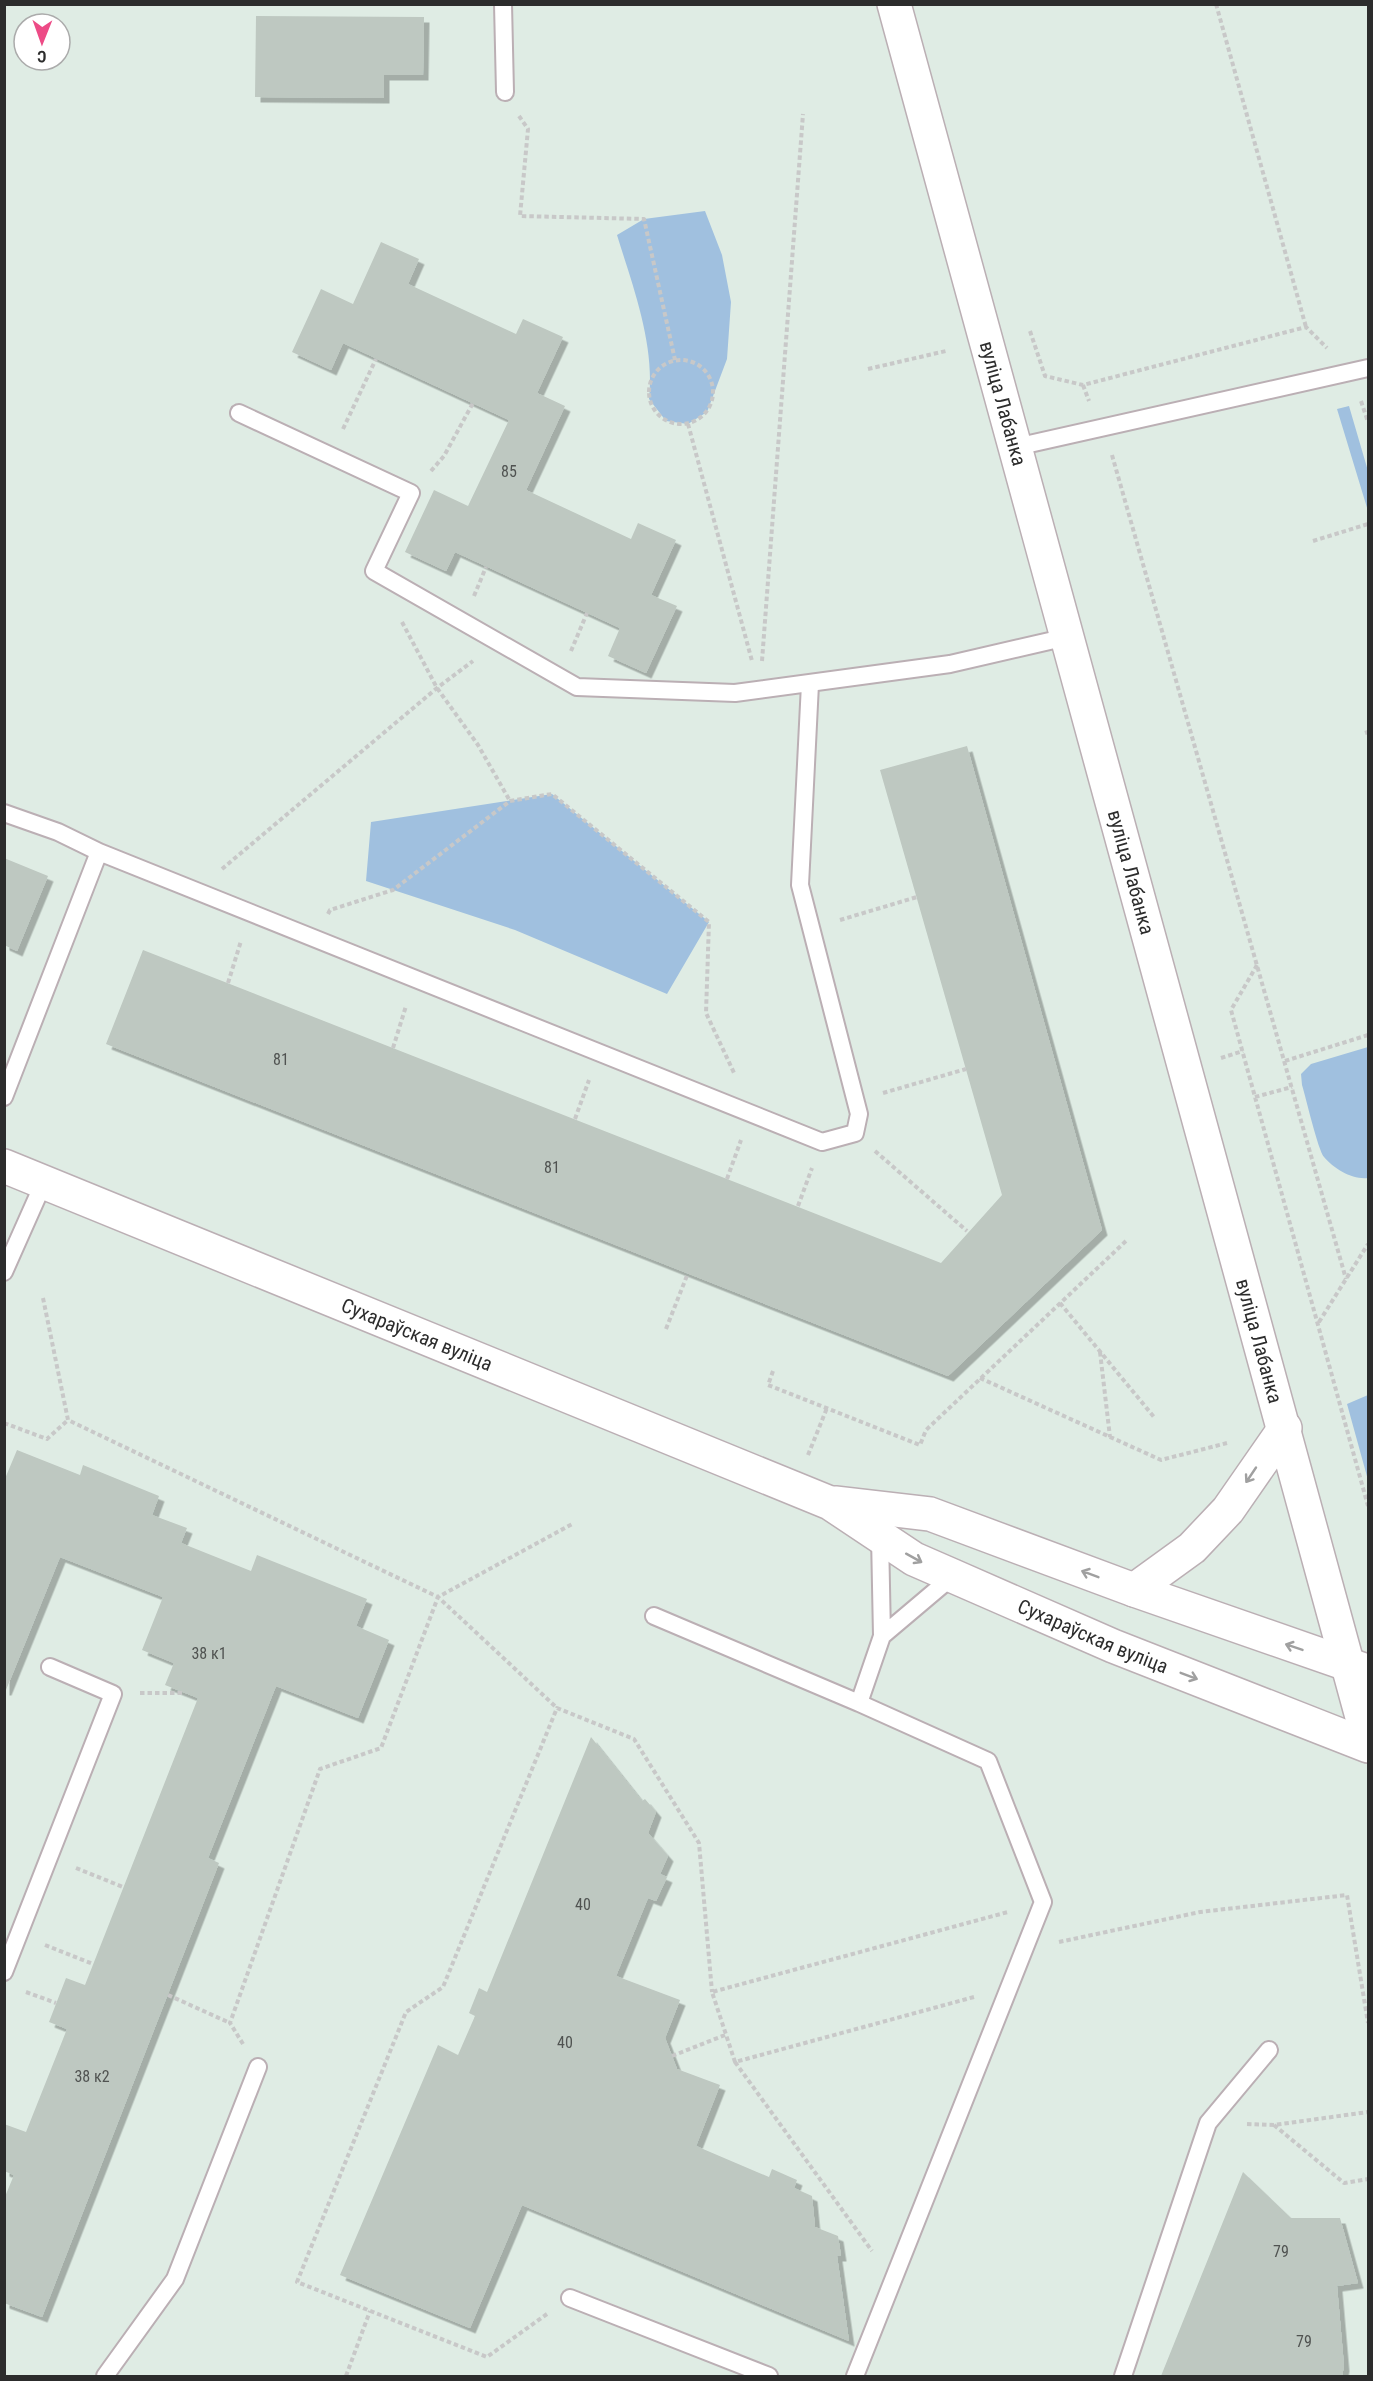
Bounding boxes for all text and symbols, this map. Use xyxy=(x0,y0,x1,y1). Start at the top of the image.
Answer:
north arrow xyxy=(12,12,72,72)
text: С xyxy=(37,47,46,66)
street label: вуліца Лабанка xyxy=(975,338,1032,468)
house number: 85 xyxy=(501,462,517,481)
street label: вуліца Лабанка xyxy=(1103,807,1160,937)
house number: 81 xyxy=(273,1050,289,1069)
house number: 81 xyxy=(544,1158,560,1177)
street label: вуліца Лабанка xyxy=(1231,1276,1288,1406)
street label: Сухараўская вуліца xyxy=(338,1293,496,1376)
one-way arrow xyxy=(1245,1467,1257,1483)
one-way arrow xyxy=(905,1552,922,1564)
one-way arrow xyxy=(1082,1568,1100,1579)
street label: Сухараўская вуліца xyxy=(1014,1594,1172,1678)
one-way arrow xyxy=(1285,1640,1304,1651)
house number: 38 к1 xyxy=(191,1644,227,1663)
one-way arrow xyxy=(1180,1671,1198,1682)
house number: 40 xyxy=(575,1895,591,1914)
house number: 40 xyxy=(557,2033,573,2052)
house number: 38 к2 xyxy=(74,2067,110,2086)
house number: 79 xyxy=(1273,2242,1289,2261)
house number: 79 xyxy=(1296,2332,1312,2351)

